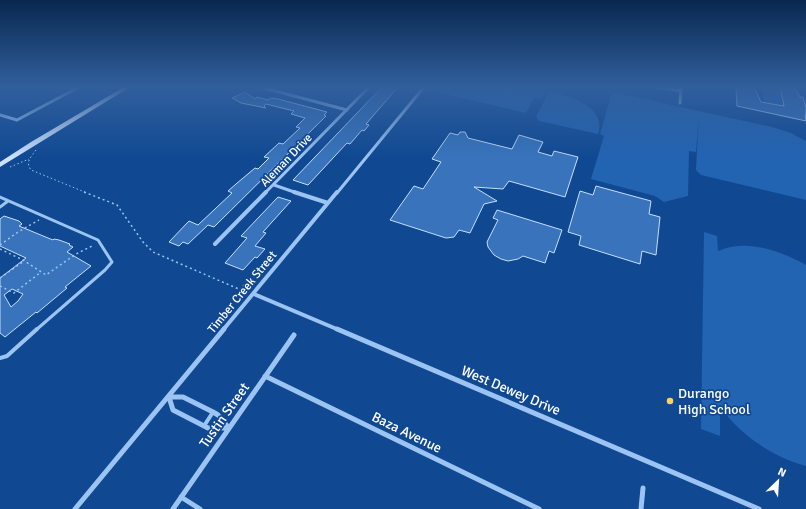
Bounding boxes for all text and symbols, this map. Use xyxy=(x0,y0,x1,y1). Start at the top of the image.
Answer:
street label: Aleman Drive xyxy=(257,131,315,190)
street label: Timber Creek Street xyxy=(205,248,280,336)
street label: West Dewey Drive xyxy=(459,362,563,419)
street label: Tustin Street xyxy=(196,379,253,451)
place label: Durango High School xyxy=(678,385,750,418)
marker: Durango High School xyxy=(665,396,675,406)
street label: Baza Avenue xyxy=(369,408,445,457)
north arrow xyxy=(758,461,798,501)
text: N xyxy=(776,465,788,480)

